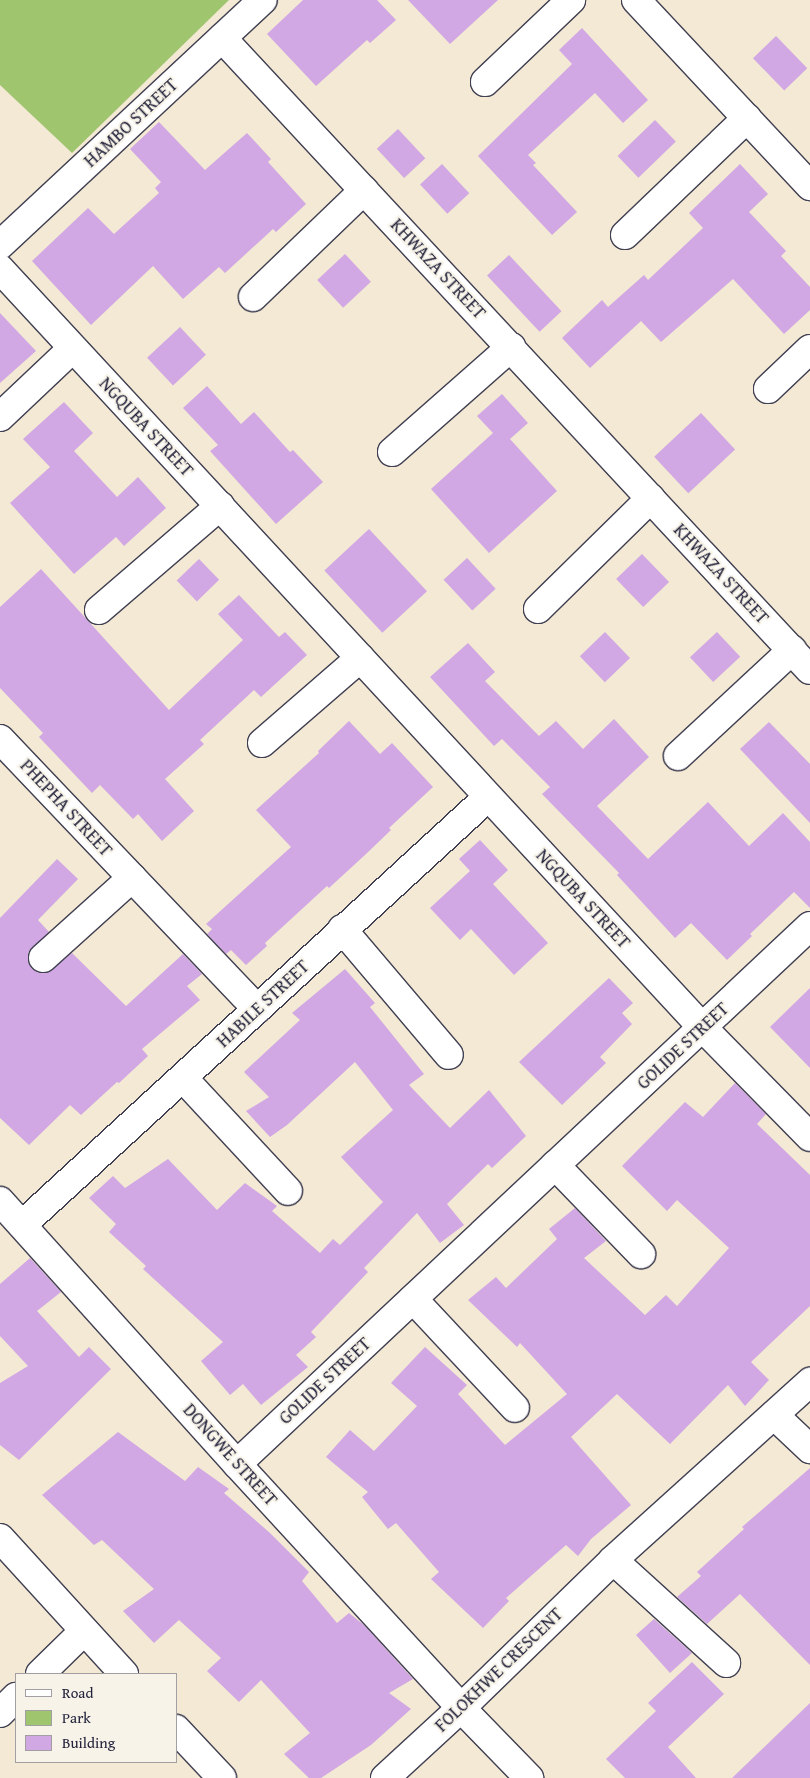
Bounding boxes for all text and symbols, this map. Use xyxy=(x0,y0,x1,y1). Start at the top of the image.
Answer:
street label: HAMBO STREET xyxy=(80,74,182,172)
street label: KHWAZA STREET xyxy=(386,214,490,324)
street label: NGQUBA STREET xyxy=(95,373,197,481)
street label: KHWAZA STREET xyxy=(669,519,773,629)
street label: PHEPHA STREET xyxy=(16,755,116,861)
street label: NGQUBA STREET xyxy=(532,845,634,953)
street label: HABILE STREET xyxy=(212,956,314,1052)
street label: GOLIDE STREET xyxy=(633,998,733,1094)
street label: GOLIDE STREET xyxy=(275,1333,375,1429)
street label: DONGWE STREET xyxy=(178,1399,282,1511)
street label: FOLOKHWE CRESCENT xyxy=(431,1603,567,1737)
legend xyxy=(15,1673,178,1763)
text: Road xyxy=(62,1682,93,1703)
text: Park xyxy=(62,1707,91,1728)
text: Building xyxy=(62,1732,115,1753)

